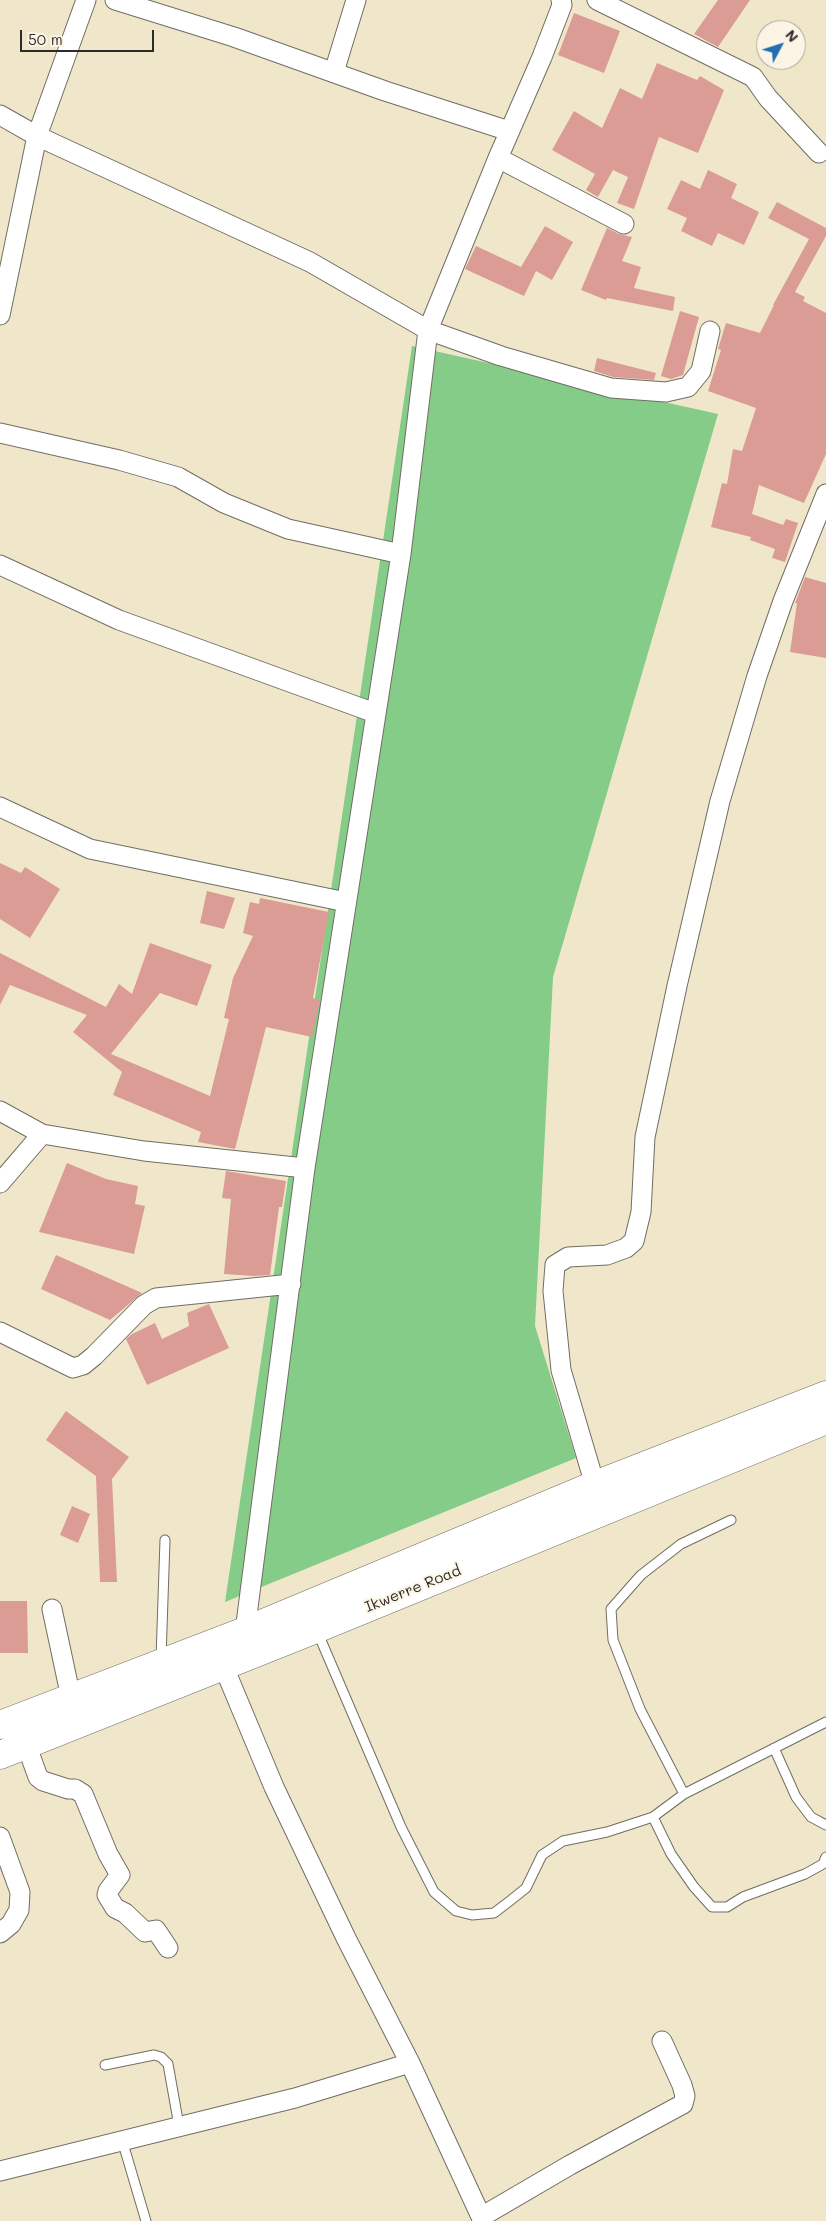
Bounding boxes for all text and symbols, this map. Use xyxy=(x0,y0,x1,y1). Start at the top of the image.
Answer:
scale bar xyxy=(22,20,156,52)
north arrow xyxy=(756,20,806,70)
text: N xyxy=(781,25,803,46)
text: 50 m xyxy=(28,29,63,49)
street label: Ikwerre Road xyxy=(362,1562,464,1616)

